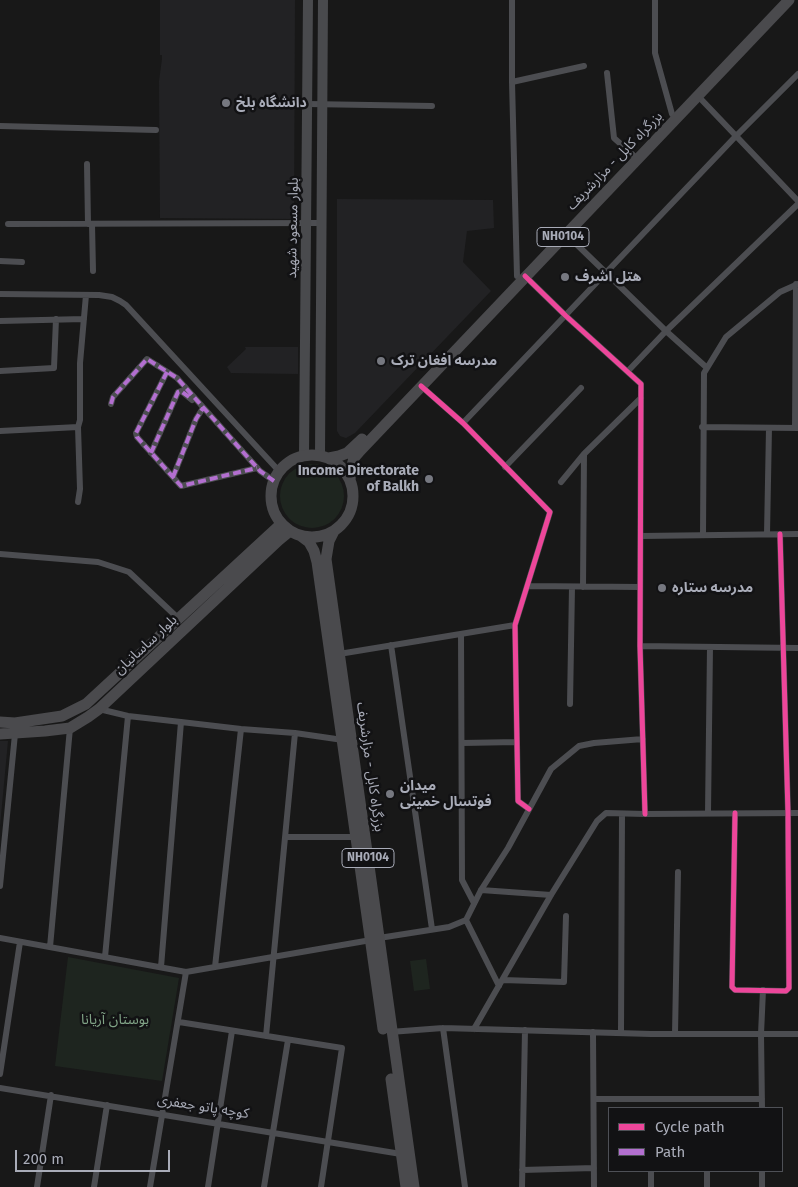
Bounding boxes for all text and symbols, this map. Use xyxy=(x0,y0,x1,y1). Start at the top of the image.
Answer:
place label: دانشگاه بلخ xyxy=(236,95,307,111)
marker: دانشگاه بلخ xyxy=(220,97,232,109)
street label: بزرگراه کابل - مزارشریف xyxy=(564,108,666,214)
street label: بلوار مسعود شهید xyxy=(284,177,302,279)
road number: NH0104 xyxy=(537,228,589,246)
place label: هتل اشرف xyxy=(575,269,641,285)
marker: هتل اشرف xyxy=(559,271,571,283)
place label: مدرسه افغان ترک xyxy=(391,353,497,369)
marker: مدرسه افغان ترک xyxy=(375,355,387,367)
place label: Income Directorate of Balkh xyxy=(298,463,419,496)
marker: Income Directorate of Balkh xyxy=(423,473,435,485)
place label: مدرسه ستاره xyxy=(672,580,753,596)
marker: مدرسه ستاره xyxy=(656,582,668,594)
street label: بلوار ساسانیان xyxy=(111,612,181,678)
street label: بزرگراه کابل - مزارشریف xyxy=(353,701,387,833)
place label: میدان فوتسال خمینی xyxy=(400,778,492,810)
marker: میدان فوتسال خمینی xyxy=(384,788,396,800)
road number: NH0104 xyxy=(342,848,394,868)
park label: بوستان آریانا xyxy=(81,1012,149,1028)
street label: کوچه پاتو جعفری xyxy=(156,1091,250,1123)
legend xyxy=(608,1107,783,1172)
text: Cycle path xyxy=(655,1118,725,1136)
scale bar xyxy=(18,1140,172,1172)
text: Path xyxy=(655,1143,685,1161)
text: 200 m xyxy=(23,1150,64,1168)

